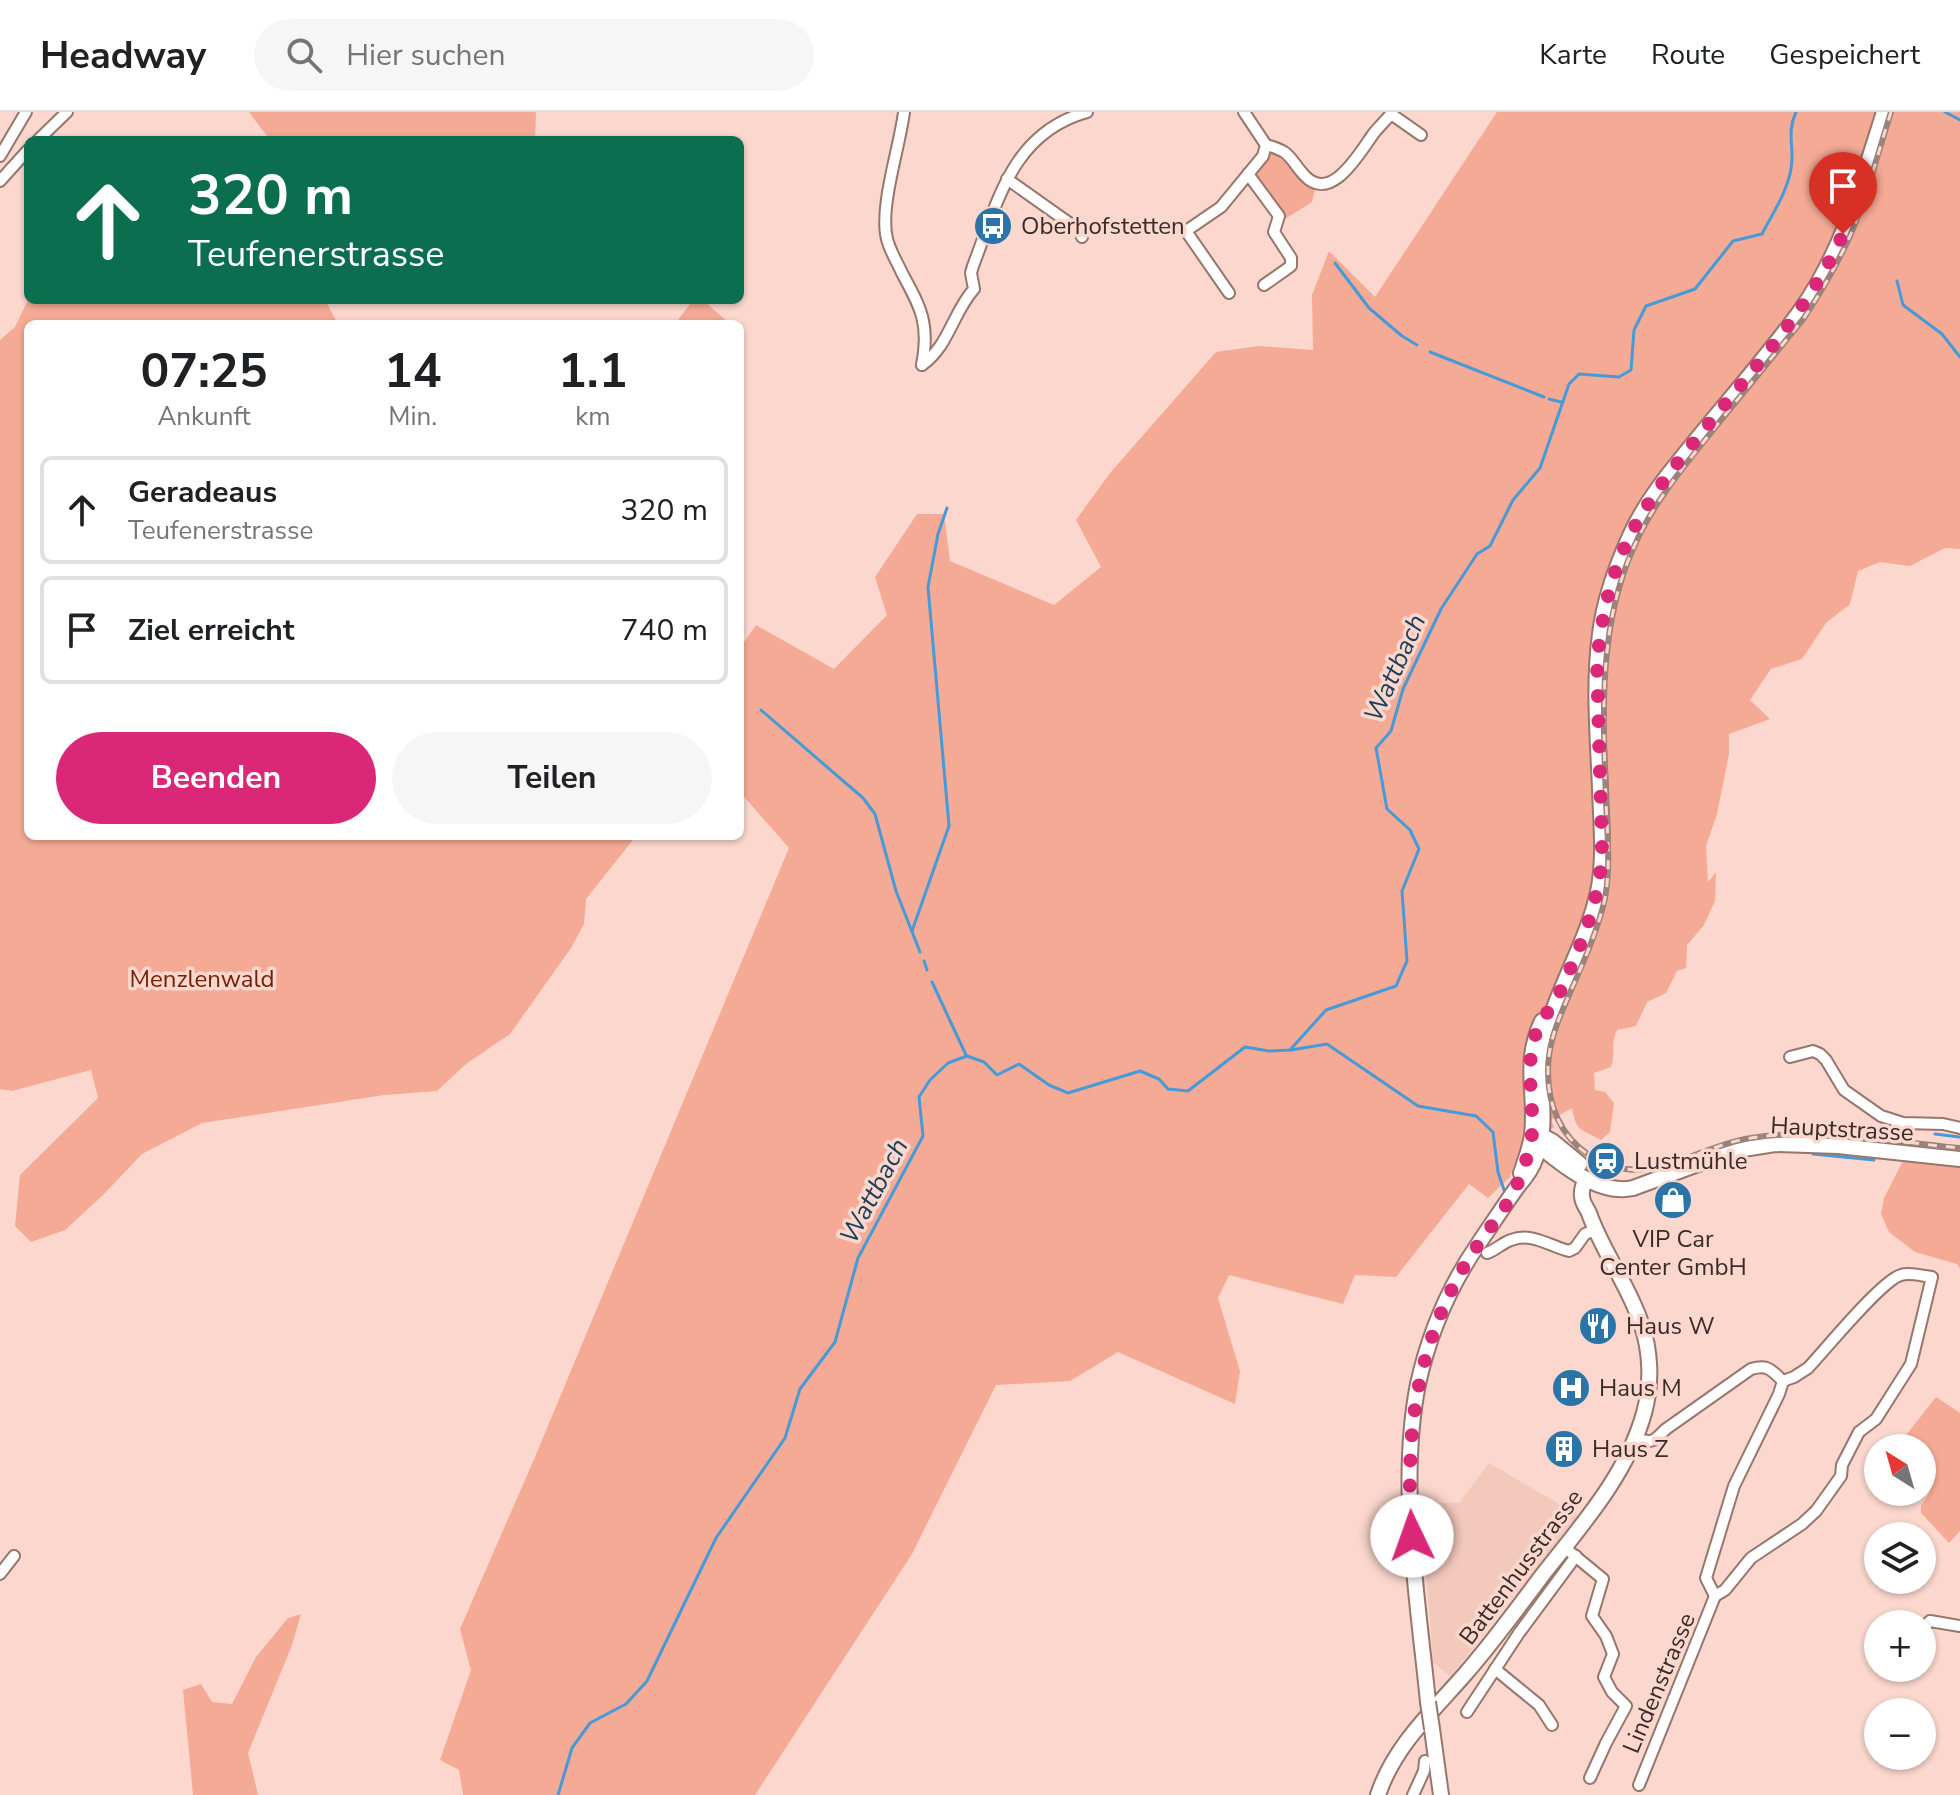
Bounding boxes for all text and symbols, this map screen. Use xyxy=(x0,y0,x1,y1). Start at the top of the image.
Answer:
search box xyxy=(254,19,814,91)
text: Headway xyxy=(40,30,206,81)
icon: search xyxy=(282,33,326,77)
text: Hier suchen xyxy=(346,35,506,76)
text: Karte xyxy=(1539,36,1607,74)
text: Route xyxy=(1651,36,1725,74)
text: Gespeichert xyxy=(1769,36,1920,74)
pin xyxy=(1809,152,1877,234)
text: 320 m xyxy=(188,157,353,234)
icon: arrive xyxy=(1821,164,1865,208)
icon: ahead xyxy=(56,168,160,272)
bus stop icon: Oberhofstetten xyxy=(972,205,1014,247)
place label: Oberhofstetten xyxy=(1021,210,1185,242)
text: Teufenerstrasse xyxy=(188,230,445,279)
text: 07:25 xyxy=(140,338,268,404)
text: 14 xyxy=(384,338,442,404)
text: 1.1 xyxy=(558,338,628,404)
text: Ankunft xyxy=(157,399,251,434)
text: Min. xyxy=(388,399,437,434)
text: km xyxy=(575,399,610,434)
text: Geradeaus xyxy=(128,472,277,513)
icon: ahead xyxy=(60,488,104,532)
text: 320 m xyxy=(621,490,708,531)
text: Teufenerstrasse xyxy=(128,513,313,548)
icon: arrive xyxy=(60,608,104,652)
water label: Wattbach xyxy=(1356,609,1434,727)
text: Ziel erreicht xyxy=(128,610,294,651)
text: 740 m xyxy=(621,610,708,651)
button: Beenden xyxy=(56,732,376,824)
button: Teilen xyxy=(392,732,712,824)
park label: Menzlenwald xyxy=(130,963,274,995)
street label: Hauptstrasse xyxy=(1769,1109,1915,1149)
water label: Wattbach xyxy=(832,1132,916,1250)
station icon: Lustmühle xyxy=(1585,1140,1627,1182)
place label: Lustmühle xyxy=(1634,1145,1747,1177)
shop icon: VIP Car Center GmbH xyxy=(1652,1179,1694,1221)
place label: VIP Car Center GmbH xyxy=(1599,1223,1747,1283)
restaurant icon: Haus W xyxy=(1577,1305,1619,1347)
place label: Haus W xyxy=(1626,1310,1715,1342)
hospital icon: Haus M xyxy=(1550,1367,1592,1409)
place label: Haus M xyxy=(1599,1372,1682,1404)
building icon: Haus Z xyxy=(1543,1428,1585,1470)
place label: Haus Z xyxy=(1592,1433,1668,1465)
north arrow xyxy=(1864,1434,1936,1506)
map controls xyxy=(1864,1434,1936,1770)
street label: Battenhusstrasse xyxy=(1452,1483,1590,1651)
position arrow xyxy=(1370,1494,1454,1578)
button: layers xyxy=(1864,1522,1936,1594)
street label: Lindenstrasse xyxy=(1615,1608,1703,1758)
button: + xyxy=(1864,1610,1936,1682)
button: − xyxy=(1864,1698,1936,1770)

